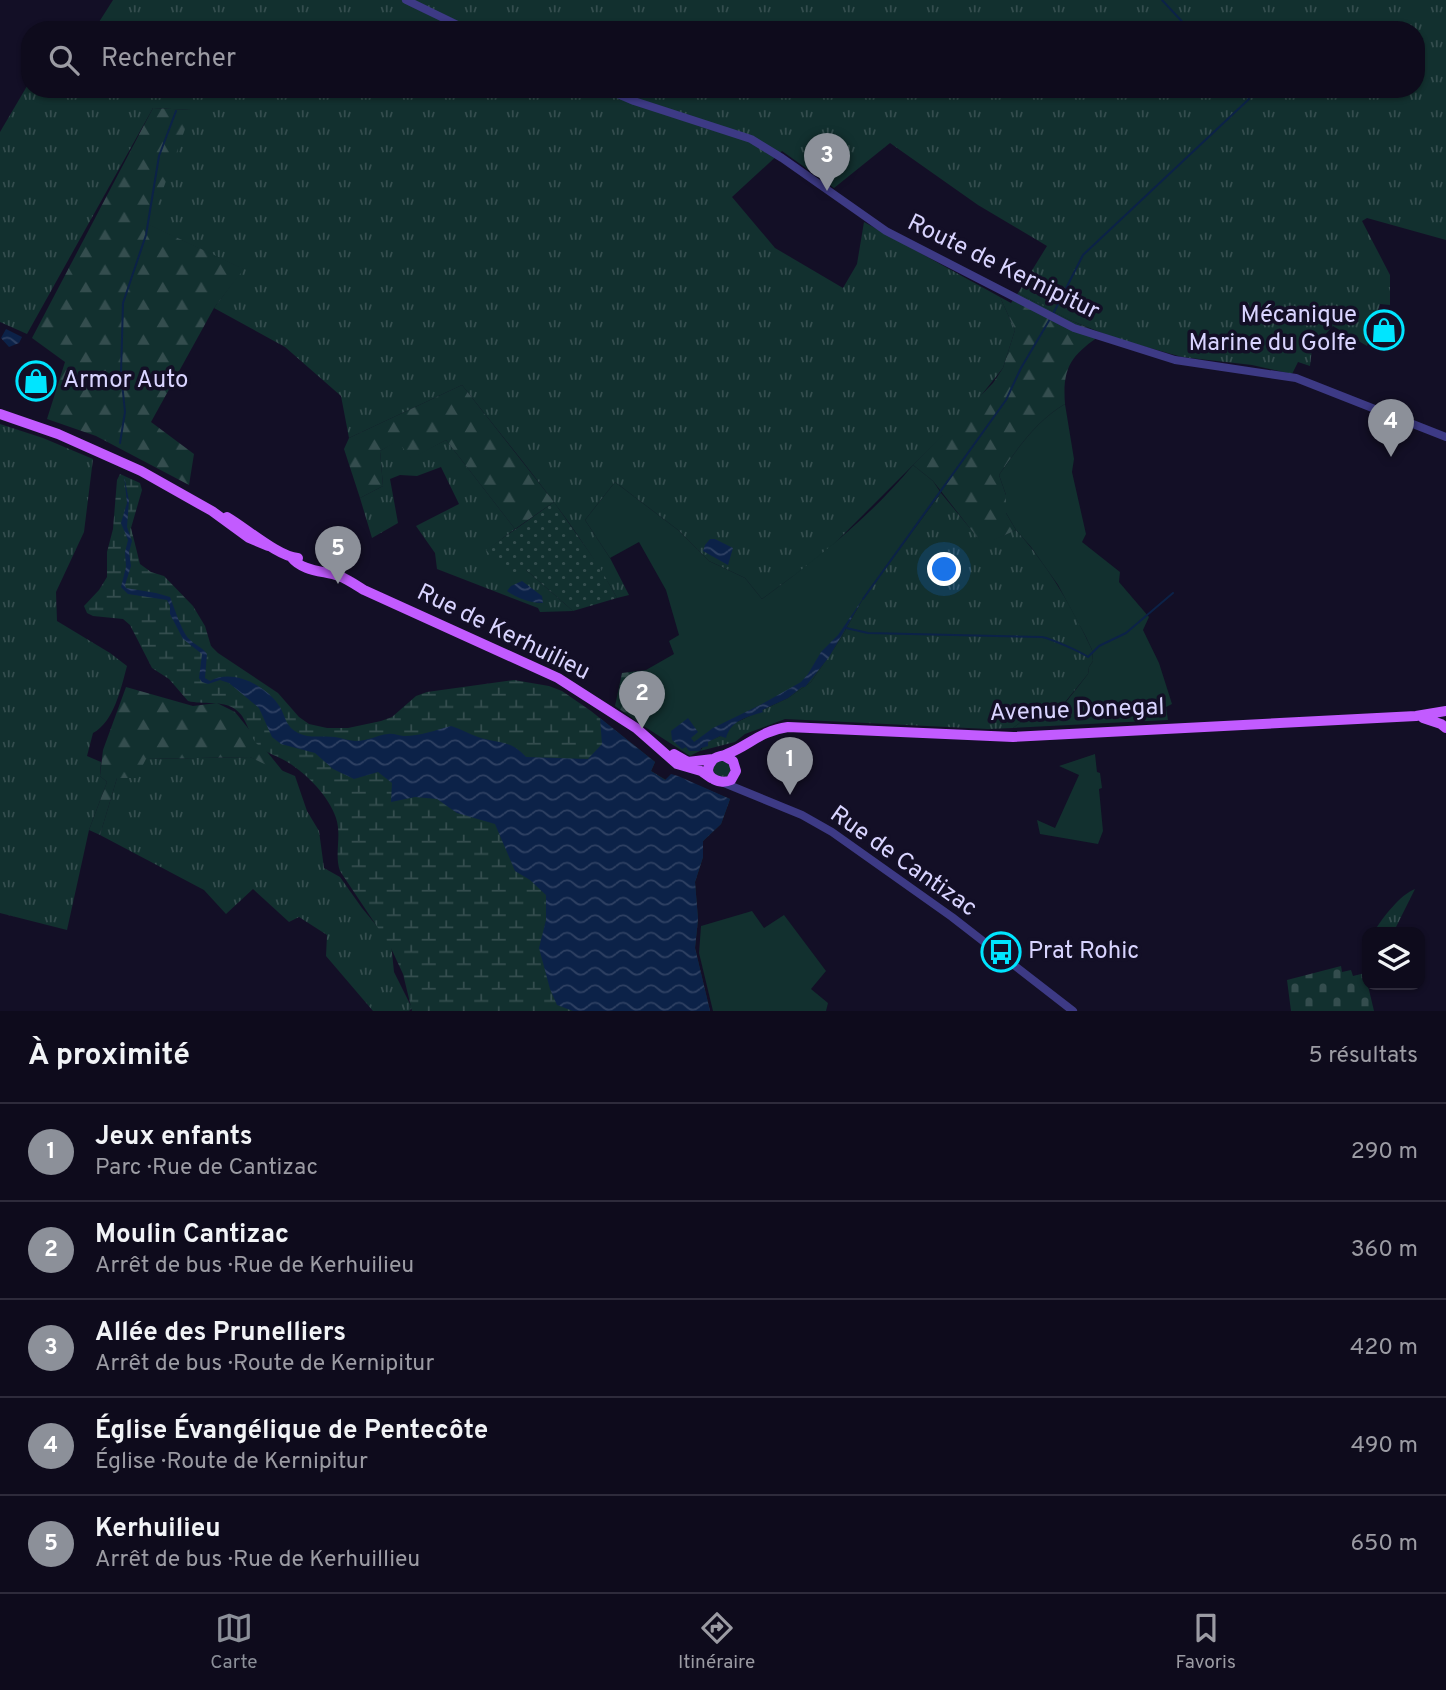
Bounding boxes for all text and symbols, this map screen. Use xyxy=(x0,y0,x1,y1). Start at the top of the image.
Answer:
search box xyxy=(21,21,1425,98)
icon: search xyxy=(45,41,83,79)
text: Rechercher xyxy=(101,43,236,76)
pin: 3 xyxy=(804,133,850,191)
street label: Route de Kernipitur xyxy=(902,208,1104,328)
place label: Mécanique Marine du Golfe xyxy=(1189,301,1357,359)
shop icon: Mécanique Marine du Golfe xyxy=(1363,309,1405,351)
shop icon: Armor Auto xyxy=(15,360,57,402)
place label: Armor Auto xyxy=(63,366,188,396)
pin: 4 xyxy=(1368,399,1414,457)
pin: 5 xyxy=(315,526,361,584)
your location xyxy=(927,552,961,586)
street label: Rue de Kerhuilieu xyxy=(411,578,595,688)
pin: 2 xyxy=(619,671,665,729)
street label: Avenue Donegal xyxy=(989,693,1165,729)
pin: 1 xyxy=(767,737,813,795)
street label: Rue de Cantizac xyxy=(824,800,982,924)
map controls xyxy=(1362,927,1425,990)
button: layers xyxy=(1362,927,1425,990)
bus stop icon: Prat Rohic xyxy=(980,931,1022,973)
place label: Prat Rohic xyxy=(1028,937,1139,967)
text: À proximité xyxy=(28,1038,190,1075)
text: 5 résultats xyxy=(1309,1042,1418,1071)
text: Jeux enfants xyxy=(95,1121,253,1154)
text: 1 xyxy=(46,1138,56,1167)
text: 290 m xyxy=(1351,1138,1418,1167)
text: Parc · Rue de Cantizac xyxy=(95,1154,318,1183)
text: Moulin Cantizac xyxy=(95,1219,289,1252)
text: 2 xyxy=(44,1236,58,1265)
text: 360 m xyxy=(1351,1236,1418,1265)
text: Arrêt de bus · Rue de Kerhuilieu xyxy=(95,1252,414,1281)
text: Allée des Prunelliers xyxy=(95,1317,346,1350)
text: 3 xyxy=(44,1334,58,1363)
text: 420 m xyxy=(1350,1334,1418,1363)
text: Arrêt de bus · Route de Kernipitur xyxy=(95,1350,434,1379)
text: Église Évangélique de Pentecôte xyxy=(95,1415,488,1448)
text: 4 xyxy=(44,1432,58,1461)
text: 490 m xyxy=(1351,1432,1418,1461)
text: Église · Route de Kernipitur xyxy=(95,1448,368,1477)
text: Kerhuilieu xyxy=(95,1513,221,1546)
text: 5 xyxy=(44,1530,58,1559)
text: 650 m xyxy=(1350,1530,1418,1559)
text: Arrêt de bus · Rue de Kerhuillieu xyxy=(95,1546,420,1575)
tab: Carte xyxy=(210,1609,258,1675)
tab: Itinéraire xyxy=(678,1609,755,1675)
tab: Favoris xyxy=(1176,1609,1236,1675)

